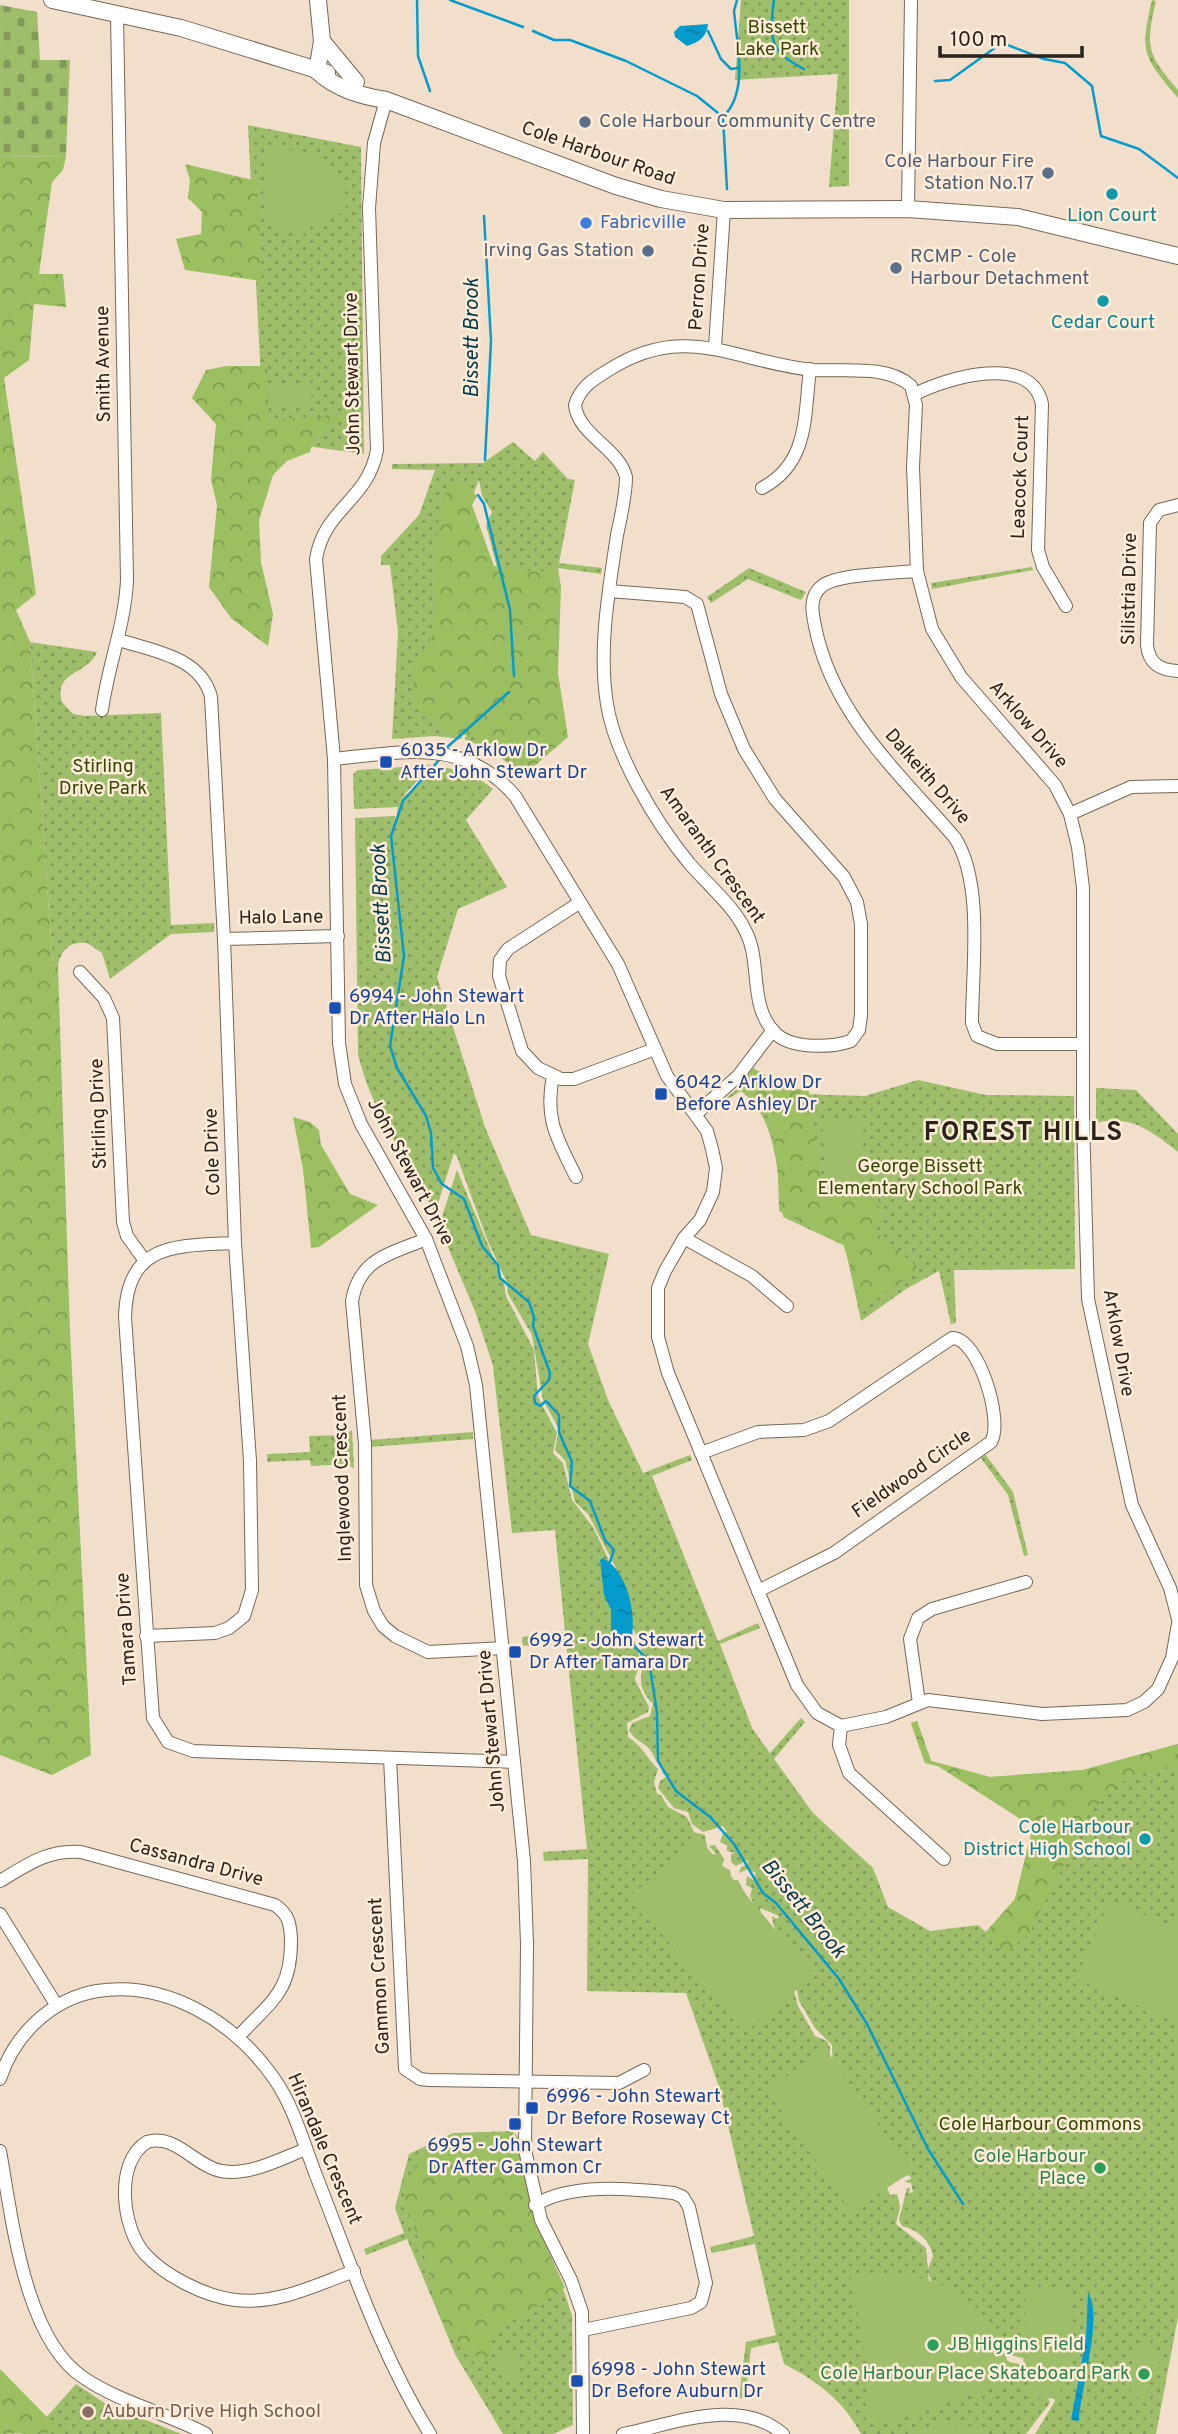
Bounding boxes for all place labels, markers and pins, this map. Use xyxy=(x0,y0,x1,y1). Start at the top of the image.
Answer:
place label: Cole Harbour Community Centre xyxy=(599,110,876,134)
marker: Cole Harbour Community Centre xyxy=(577,114,593,130)
place label: Cole Harbour Fire Station No.17 xyxy=(884,150,1034,196)
marker: Cole Harbour Fire Station No.17 xyxy=(1040,165,1056,181)
marker: Lion Court xyxy=(1104,186,1120,202)
place label: Lion Court xyxy=(1067,204,1157,228)
place label: Fabricville xyxy=(600,211,686,235)
marker: Fabricville xyxy=(578,215,594,231)
place label: Irving Gas Station xyxy=(483,239,634,263)
marker: Irving Gas Station xyxy=(640,243,656,259)
place label: RCMP - Cole Harbour Detachment xyxy=(910,245,1089,291)
marker: RCMP - Cole Harbour Detachment xyxy=(888,260,904,276)
marker: Cedar Court xyxy=(1095,293,1111,309)
place label: Cedar Court xyxy=(1051,311,1155,335)
place label: 6035 - Arklow Dr After John Stewart Dr xyxy=(400,739,588,785)
marker: 6035 - Arklow Dr After John Stewart Dr xyxy=(378,754,394,770)
place label: 6994 - John Stewart Dr After Halo Ln xyxy=(349,985,524,1031)
marker: 6994 - John Stewart Dr After Halo Ln xyxy=(327,1000,343,1016)
place label: 6042 - Arklow Dr Before Ashley Dr xyxy=(675,1071,822,1117)
marker: 6042 - Arklow Dr Before Ashley Dr xyxy=(653,1086,669,1102)
place label: 6992 - John Stewart Dr After Tamara Dr xyxy=(529,1629,704,1675)
marker: 6992 - John Stewart Dr After Tamara Dr xyxy=(507,1644,523,1660)
place label: Cole Harbour District High School xyxy=(963,1816,1132,1862)
marker: Cole Harbour District High School xyxy=(1137,1831,1153,1847)
place label: 6996 - John Stewart Dr Before Roseway Ct xyxy=(546,2085,730,2131)
marker: 6996 - John Stewart Dr Before Roseway Ct xyxy=(524,2100,540,2116)
marker: 6995 - John Stewart Dr After Gammon Cr xyxy=(507,2116,523,2132)
place label: 6995 - John Stewart Dr After Gammon Cr xyxy=(427,2134,603,2180)
place label: Cole Harbour Place xyxy=(973,2145,1087,2191)
marker: Cole Harbour Place xyxy=(1092,2160,1108,2176)
place label: JB Higgins Field xyxy=(947,2333,1084,2357)
marker: JB Higgins Field xyxy=(925,2337,941,2353)
place label: 6998 - John Stewart Dr Before Auburn Dr xyxy=(591,2358,766,2404)
place label: Cole Harbour Place Skateboard Park xyxy=(820,2362,1130,2386)
marker: Cole Harbour Place Skateboard Park xyxy=(1136,2366,1152,2382)
marker: 6998 - John Stewart Dr Before Auburn Dr xyxy=(569,2373,585,2389)
place label: Auburn Drive High School xyxy=(102,2400,321,2424)
marker: Auburn Drive High School xyxy=(80,2404,96,2420)

